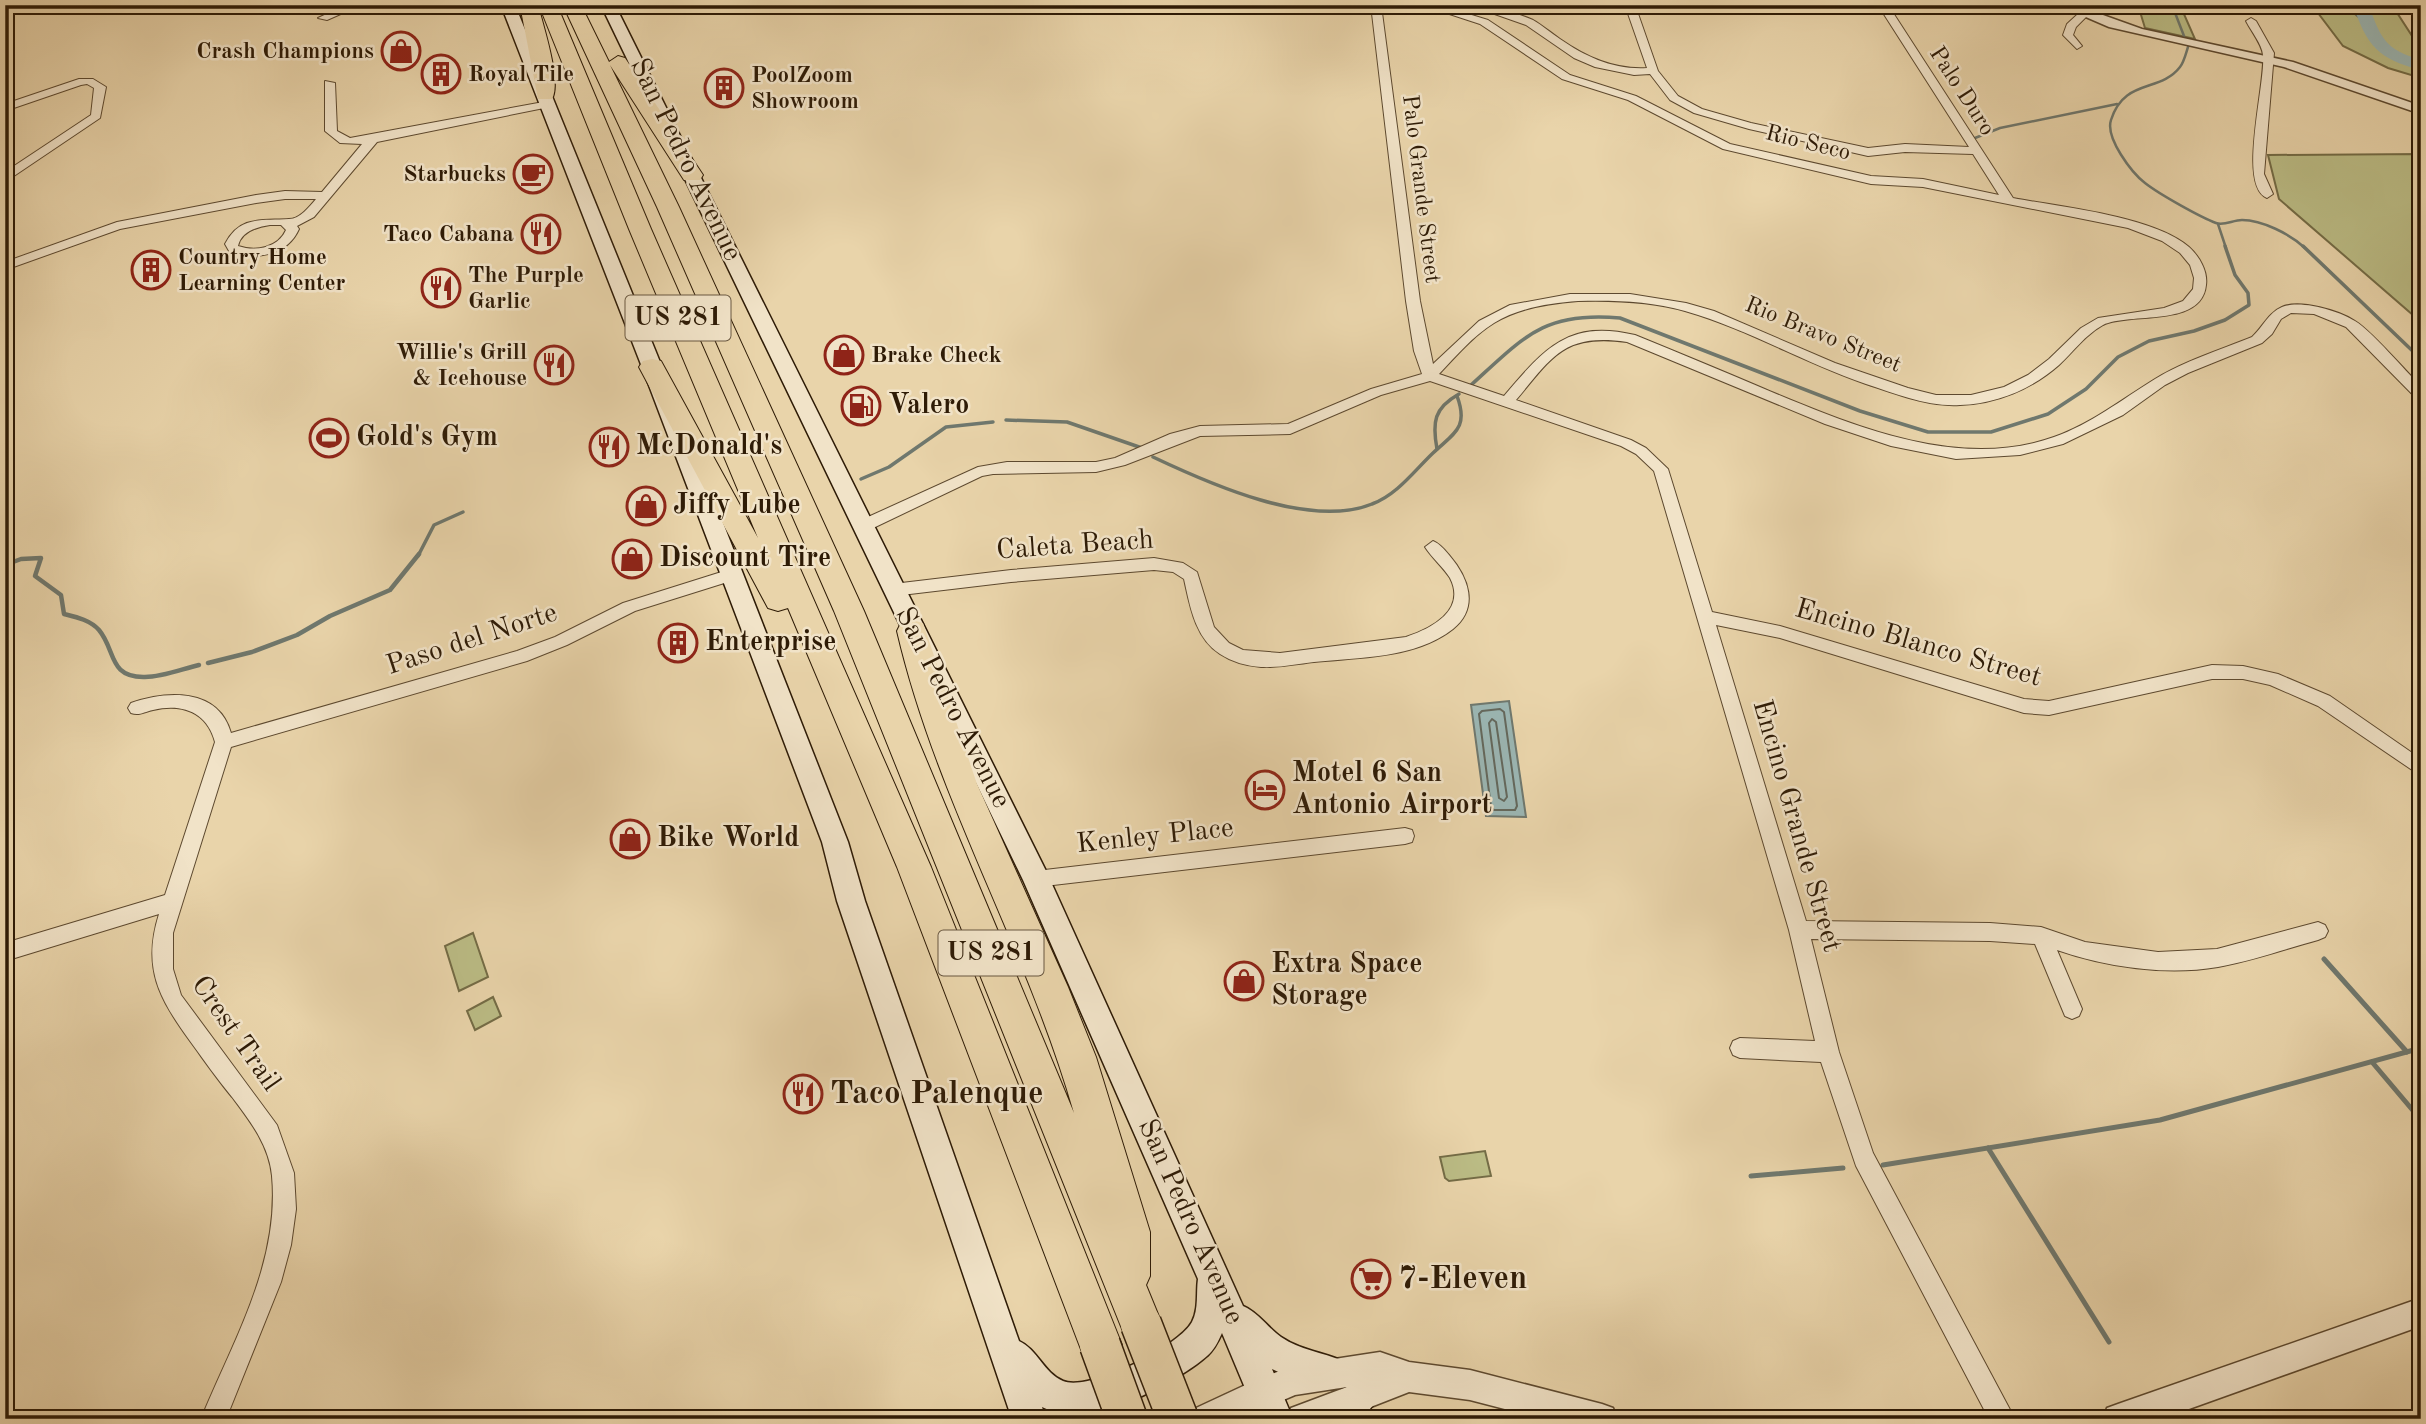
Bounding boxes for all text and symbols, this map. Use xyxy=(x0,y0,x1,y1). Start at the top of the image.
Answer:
shop icon: Crash Champions xyxy=(380,30,422,72)
place label: Crash Champions xyxy=(196,40,374,63)
street label: Palo Duro xyxy=(1925,42,1999,140)
building icon: Royal Tile xyxy=(420,53,462,95)
street label: San Pedro Avenue xyxy=(624,54,746,266)
place label: Royal Tile xyxy=(468,63,574,86)
place label: PoolZoom Showroom xyxy=(751,64,859,113)
building icon: PoolZoom Showroom xyxy=(703,67,745,109)
street label: Palo Grande Street xyxy=(1398,93,1444,285)
street label: Rio Seco xyxy=(1763,121,1853,165)
cafe icon: Starbucks xyxy=(512,153,554,195)
place label: Starbucks xyxy=(403,163,506,186)
restaurant icon: Taco Cabana xyxy=(520,213,562,255)
place label: Taco Cabana xyxy=(383,223,514,246)
place label: Country Home Learning Center xyxy=(178,246,346,295)
building icon: Country Home Learning Center xyxy=(130,249,172,291)
place label: The Purple Garlic xyxy=(468,264,584,313)
restaurant icon: The Purple Garlic xyxy=(420,267,462,309)
street label: Rio Bravo Street xyxy=(1742,293,1904,377)
road number: US 281 xyxy=(626,296,730,340)
shop icon: Brake Check xyxy=(823,334,865,376)
place label: Willie's Grill & Icehouse xyxy=(396,341,527,390)
restaurant icon: Willie's Grill & Icehouse xyxy=(533,344,575,386)
place label: Brake Check xyxy=(871,344,1002,367)
fuel station icon: Valero xyxy=(840,385,882,427)
place label: Valero xyxy=(888,392,969,420)
sports icon: Gold's Gym xyxy=(308,417,350,459)
place label: Gold's Gym xyxy=(356,424,498,452)
restaurant icon: McDonald's xyxy=(588,426,630,468)
place label: McDonald's xyxy=(636,433,782,461)
shop icon: Jiffy Lube xyxy=(625,485,667,527)
place label: Jiffy Lube xyxy=(673,492,801,520)
street label: Caleta Beach xyxy=(995,527,1155,565)
shop icon: Discount Tire xyxy=(611,538,653,580)
place label: Discount Tire xyxy=(659,545,831,573)
street label: Encino Blanco Street xyxy=(1792,595,2044,693)
street label: Paso del Norte xyxy=(383,599,561,681)
street label: San Pedro Avenue xyxy=(889,603,1015,813)
building icon: Enterprise xyxy=(657,622,699,664)
place label: Enterprise xyxy=(705,629,836,657)
street label: Encino Grande Street xyxy=(1747,697,1845,955)
place label: Motel 6 San Antonio Airport xyxy=(1292,760,1492,820)
hotel icon: Motel 6 San Antonio Airport xyxy=(1244,769,1286,811)
street label: Kenley Place xyxy=(1075,815,1235,859)
shop icon: Bike World xyxy=(609,818,651,860)
place label: Bike World xyxy=(657,825,799,853)
road number: US 281 xyxy=(939,930,1044,976)
place label: Extra Space Storage xyxy=(1271,951,1422,1011)
shop icon: Extra Space Storage xyxy=(1223,960,1265,1002)
street label: Crest Trail xyxy=(185,971,285,1097)
restaurant icon: Taco Palenque xyxy=(782,1073,824,1115)
place label: Taco Palenque xyxy=(830,1078,1044,1111)
street label: San Pedro Avenue xyxy=(1132,1115,1248,1329)
supermarket icon: 7-Eleven xyxy=(1350,1258,1392,1300)
place label: 7-Eleven xyxy=(1398,1263,1527,1296)

